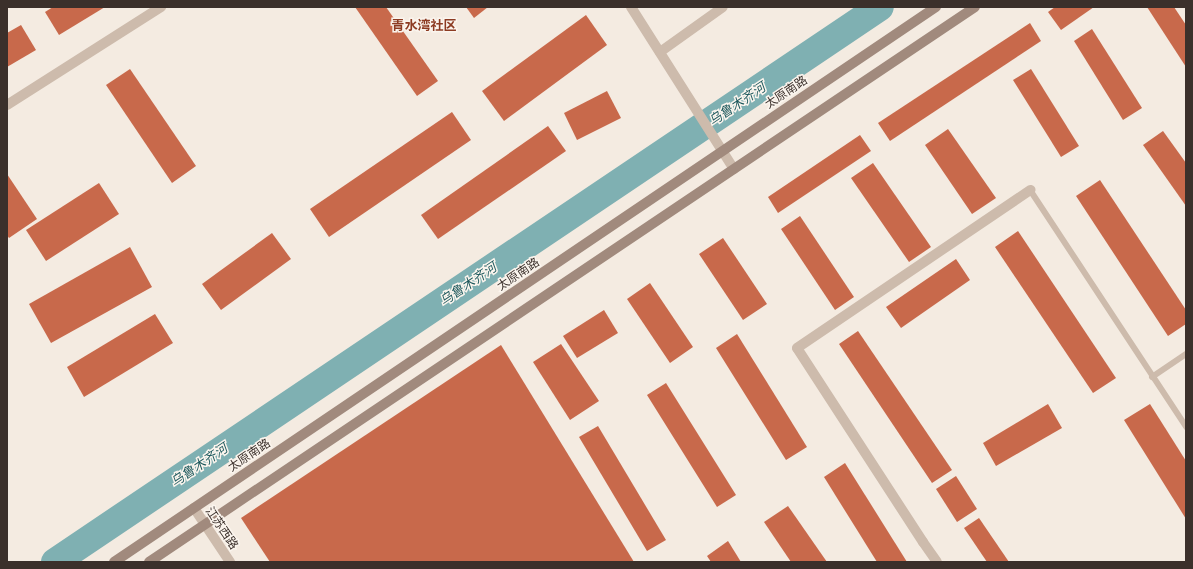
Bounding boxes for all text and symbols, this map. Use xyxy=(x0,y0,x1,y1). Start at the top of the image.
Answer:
district label: 青水湾社区 xyxy=(392,17,456,33)
street label: 太原南路 xyxy=(762,73,810,111)
water label: 乌鲁木齐河 xyxy=(706,79,768,129)
street label: 太原南路 xyxy=(494,255,542,293)
water label: 乌鲁木齐河 xyxy=(437,259,499,309)
street label: 太原南路 xyxy=(225,436,273,474)
water label: 乌鲁木齐河 xyxy=(168,440,230,490)
street label: 江苏西路 xyxy=(203,504,241,552)

